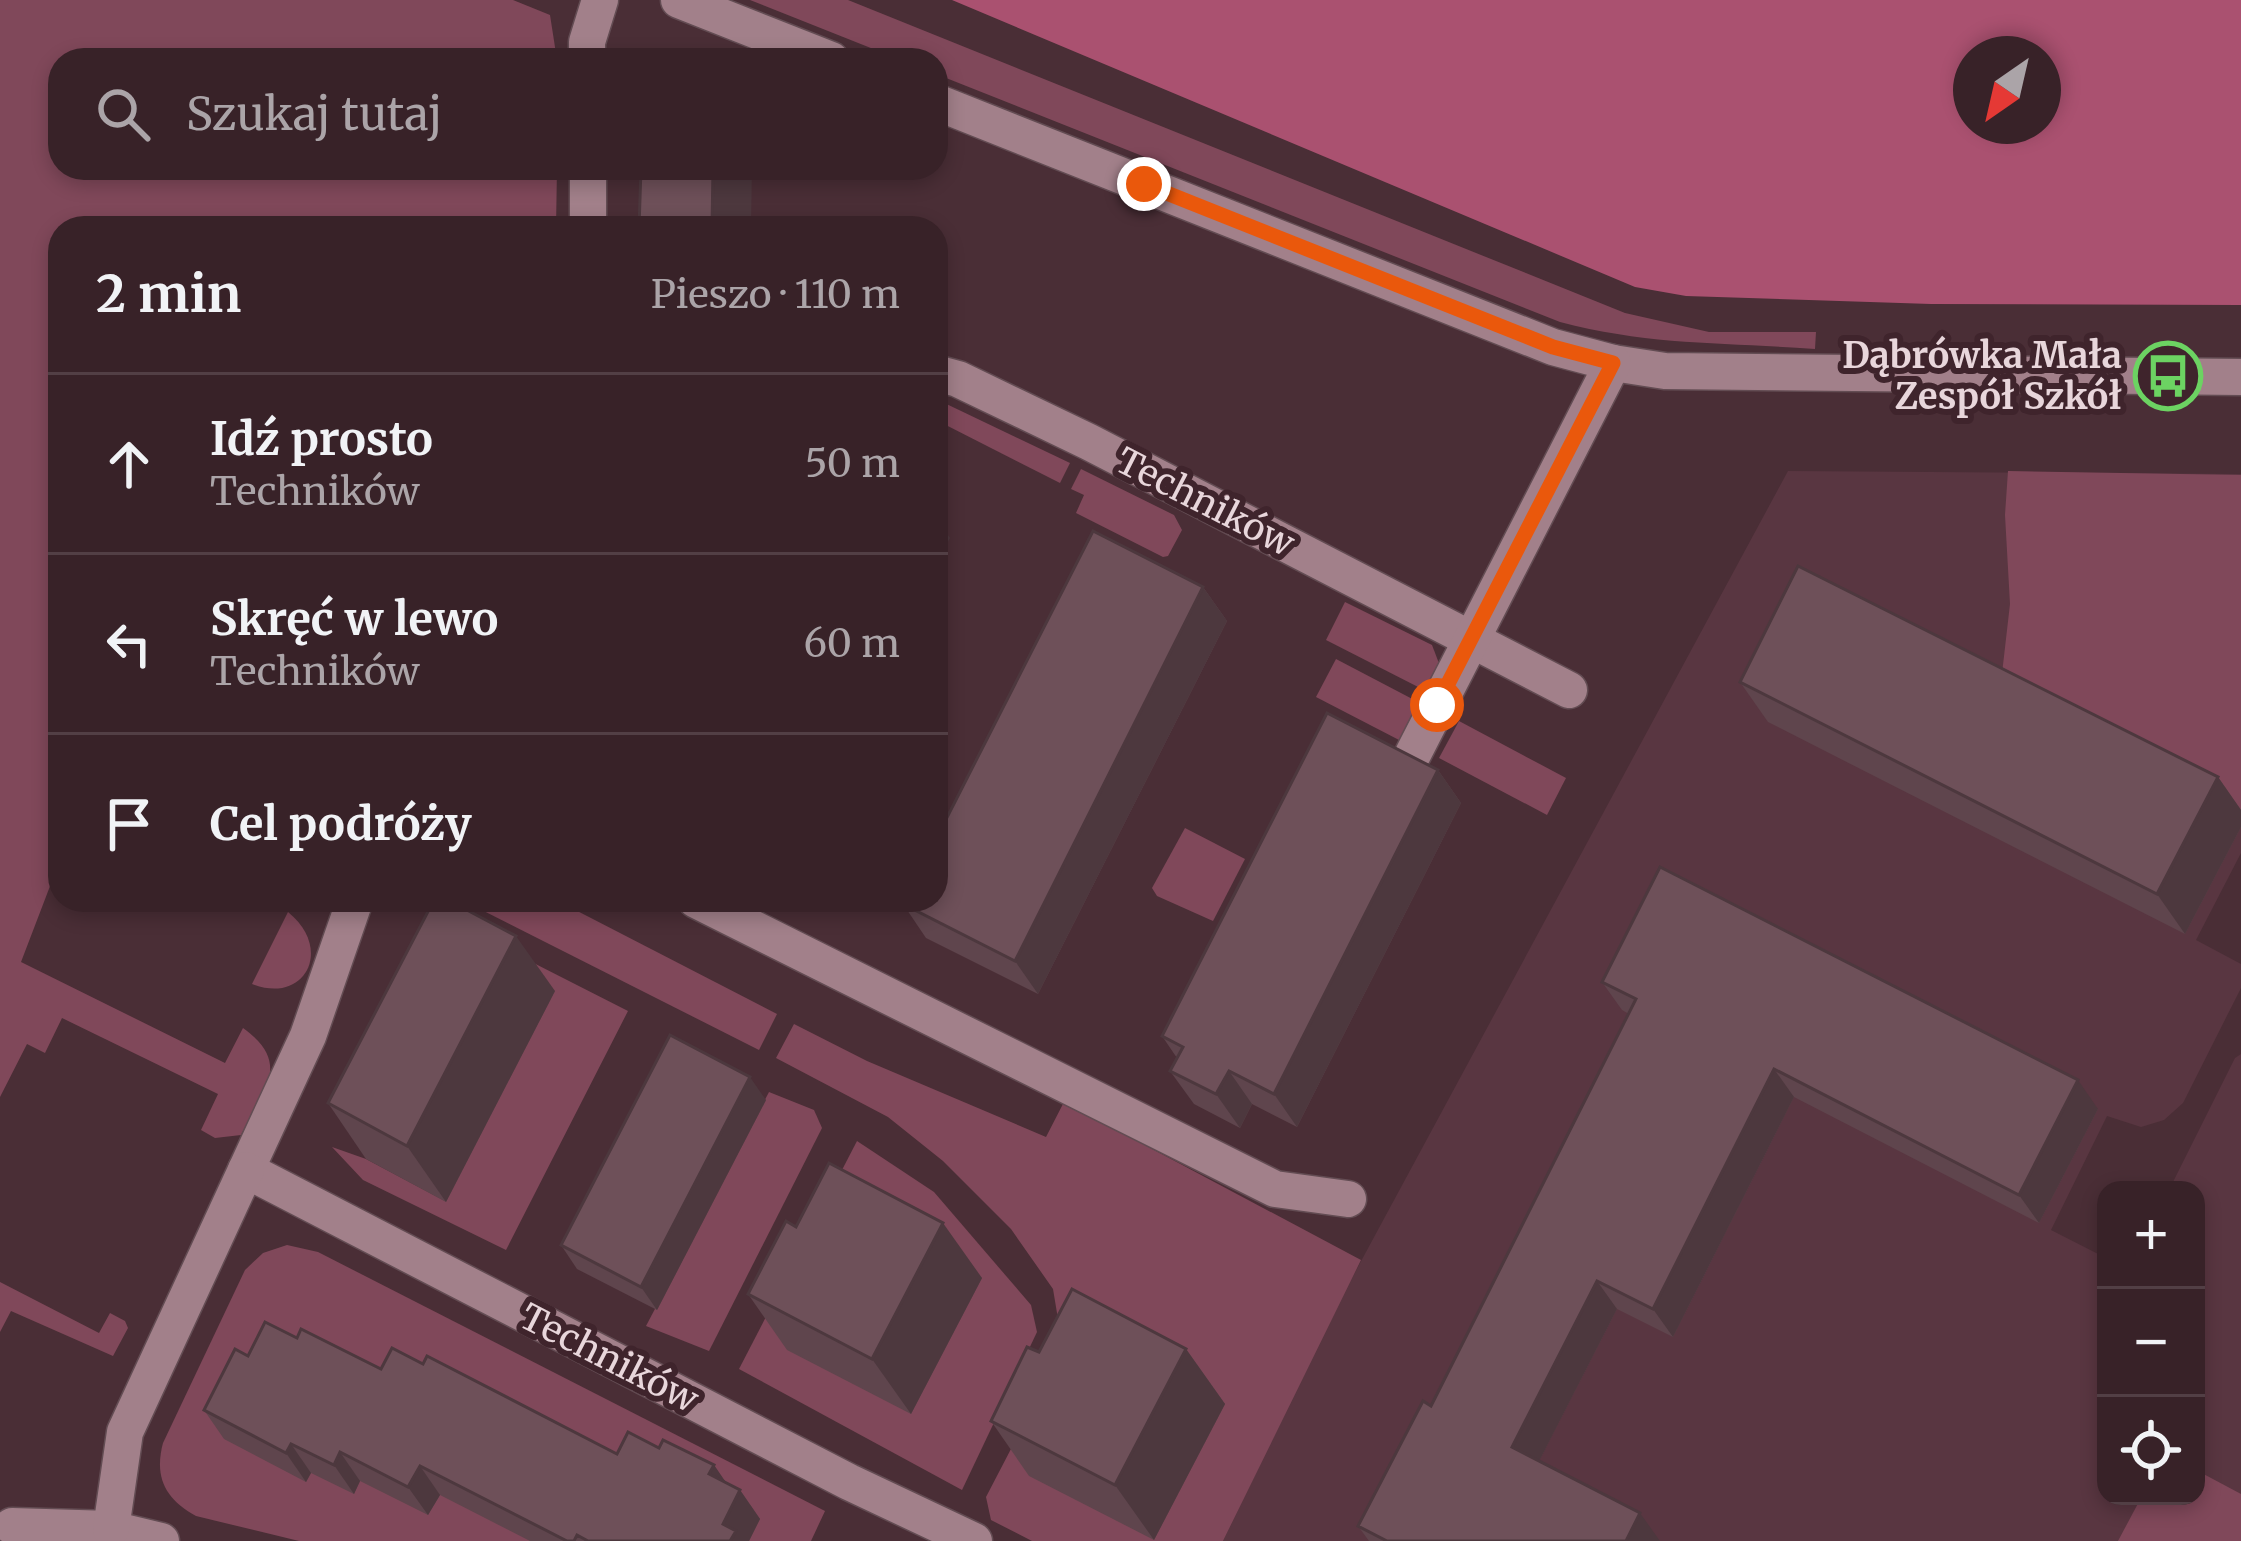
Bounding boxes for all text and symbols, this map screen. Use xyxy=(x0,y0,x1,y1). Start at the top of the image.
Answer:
north arrow xyxy=(1953,36,2061,144)
search box xyxy=(48,48,948,180)
icon: search xyxy=(90,81,156,147)
text: Szukaj tutaj xyxy=(186,86,442,142)
route end xyxy=(1117,157,1171,211)
text: 2 min xyxy=(96,262,241,326)
text: Pieszo · 110 m xyxy=(651,270,900,319)
place label: Dąbrówka Mała Zespół Szkół xyxy=(1842,333,2122,419)
bus stop icon: Dąbrówka Mała Zespół Szkół xyxy=(2133,341,2203,411)
text: Idź prosto xyxy=(210,411,433,467)
icon: ahead xyxy=(96,431,162,497)
street label: Techników xyxy=(1109,438,1302,566)
text: 50 m xyxy=(805,439,900,488)
text: Techników xyxy=(210,467,420,516)
text: Skręć w lewo xyxy=(210,591,498,647)
icon: left xyxy=(96,611,162,677)
text: 60 m xyxy=(803,619,900,668)
text: Techników xyxy=(210,647,420,696)
route start xyxy=(1410,678,1464,732)
icon: arrive xyxy=(96,791,162,857)
text: Cel podróży xyxy=(210,796,472,852)
map controls xyxy=(2097,1181,2205,1505)
button: + xyxy=(2097,1181,2205,1289)
button: − xyxy=(2097,1289,2205,1397)
street label: Techników xyxy=(513,1294,706,1422)
button: locate xyxy=(2097,1397,2205,1505)

